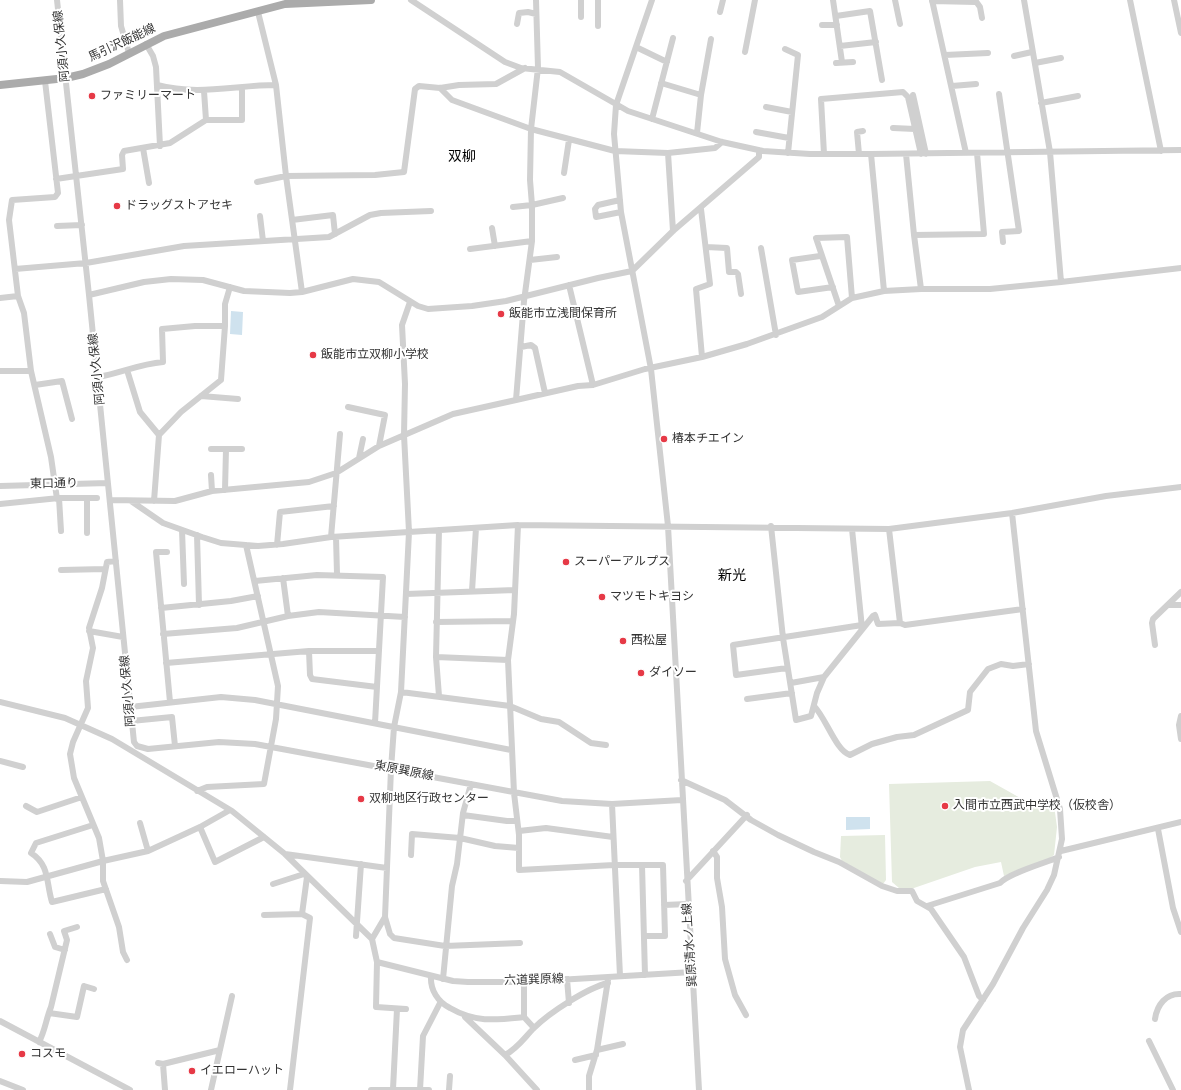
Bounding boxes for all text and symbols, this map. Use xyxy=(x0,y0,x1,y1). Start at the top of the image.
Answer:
street label: 阿須小久保線 xyxy=(51,9,73,83)
street label: 馬引沢飯能線 xyxy=(86,21,158,65)
place label: ファミリーマート xyxy=(100,89,196,103)
marker: ファミリーマート xyxy=(87,91,97,101)
district label: 双柳 xyxy=(448,149,476,165)
place label: ドラッグストアセキ xyxy=(125,199,233,213)
marker: ドラッグストアセキ xyxy=(112,201,122,211)
place label: 飯能市立浅間保育所 xyxy=(509,307,617,321)
marker: 飯能市立浅間保育所 xyxy=(496,309,506,319)
street label: 阿須小久保線 xyxy=(86,332,108,406)
place label: 飯能市立双柳小学校 xyxy=(321,348,429,362)
marker: 飯能市立双柳小学校 xyxy=(308,350,318,360)
place label: 椿本チエイン xyxy=(672,432,744,446)
marker: 椿本チエイン xyxy=(659,434,669,444)
street label: 東口通り xyxy=(30,476,78,492)
place label: スーパーアルプス xyxy=(574,555,670,569)
marker: スーパーアルプス xyxy=(561,557,571,567)
district label: 新光 xyxy=(718,568,746,584)
place label: マツモトキヨシ xyxy=(610,590,694,604)
marker: マツモトキヨシ xyxy=(597,592,607,602)
place label: 西松屋 xyxy=(631,634,667,648)
marker: 西松屋 xyxy=(618,636,628,646)
street label: 阿須小久保線 xyxy=(118,655,138,727)
place label: ダイソー xyxy=(649,666,697,680)
marker: ダイソー xyxy=(636,668,646,678)
street label: 東原巽原線 xyxy=(373,758,435,784)
place label: 双柳地区行政センター xyxy=(369,792,489,806)
marker: 双柳地区行政センター xyxy=(356,794,366,804)
place label: 入間市立西武中学校（仮校舎） xyxy=(953,799,1121,813)
marker: 入間市立西武中学校（仮校舎） xyxy=(940,801,950,811)
street label: 巽原清水ノ上線 xyxy=(680,903,700,987)
street label: 六道巽原線 xyxy=(504,972,564,988)
place label: コスモ xyxy=(30,1047,66,1061)
marker: コスモ xyxy=(17,1049,27,1059)
place label: イエローハット xyxy=(200,1064,284,1078)
marker: イエローハット xyxy=(187,1066,197,1076)

